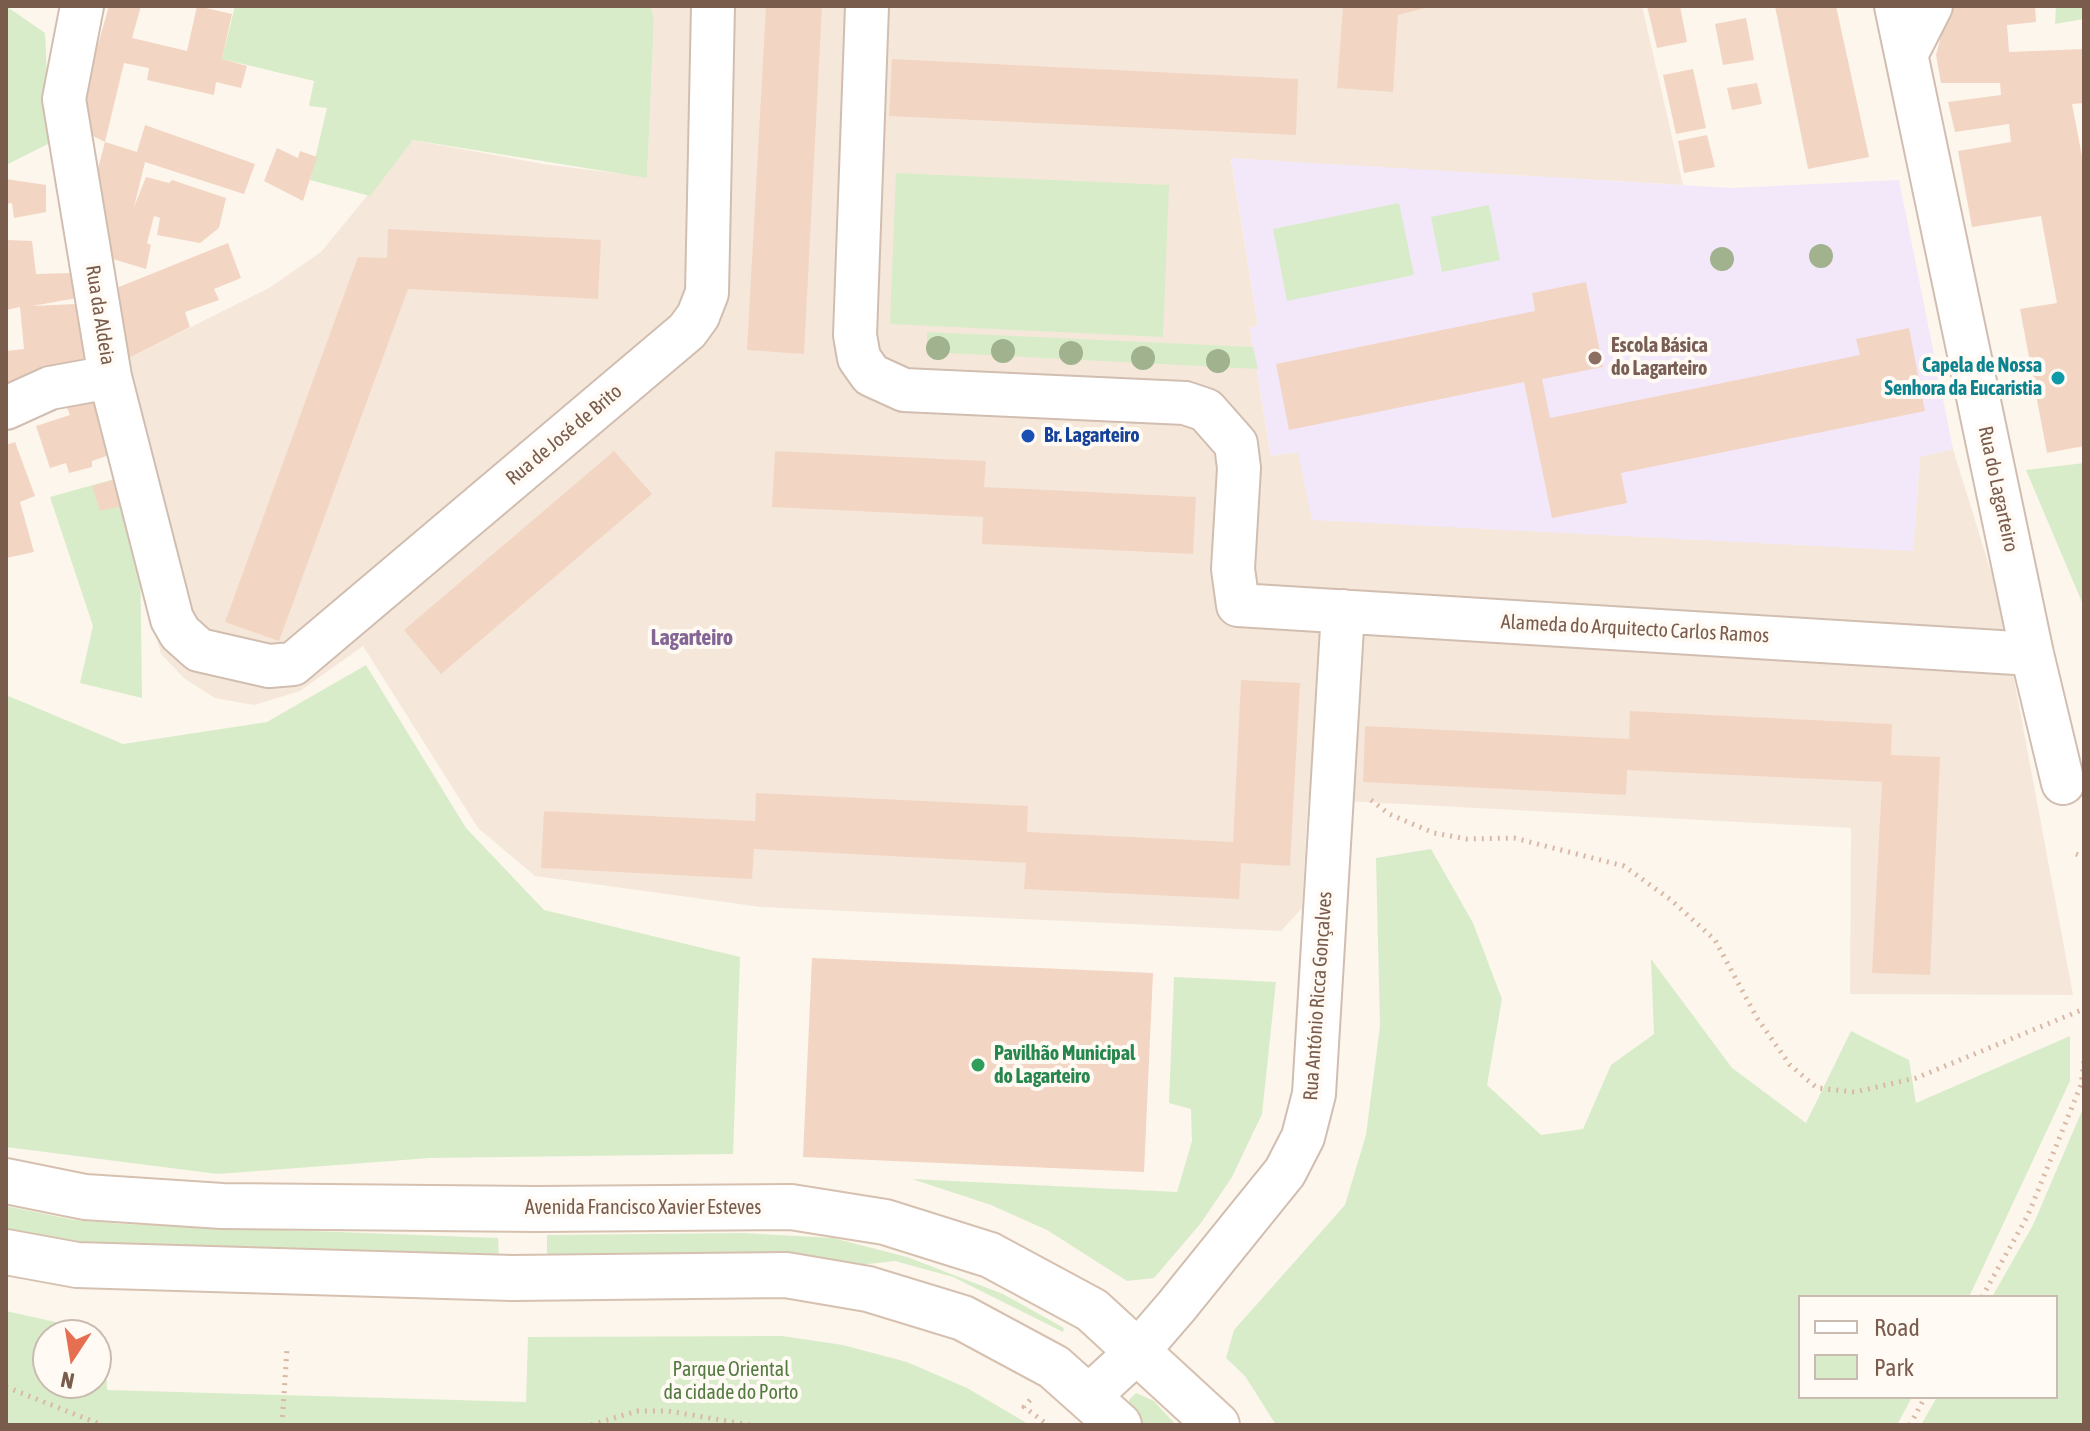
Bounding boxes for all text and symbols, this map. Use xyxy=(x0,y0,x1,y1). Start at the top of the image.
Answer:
street label: Rua da Aldeia xyxy=(80,263,120,367)
place label: Escola Básica do Lagarteiro xyxy=(1611,334,1708,381)
marker: Escola Básica do Lagarteiro xyxy=(1586,349,1604,367)
place label: Capela de Nossa Senhora da Eucaristia xyxy=(1885,354,2042,401)
marker: Capela de Nossa Senhora da Eucaristia xyxy=(2049,369,2067,387)
street label: Rua de José de Brito xyxy=(501,380,627,490)
place label: Br. Lagarteiro xyxy=(1044,424,1140,448)
street label: Rua do Lagarteiro xyxy=(1973,424,2023,554)
marker: Br. Lagarteiro xyxy=(1019,427,1037,445)
street label: Alameda do Arquitecto Carlos Ramos xyxy=(1500,610,1770,648)
district label: Lagarteiro xyxy=(651,625,733,651)
street label: Rua António Ricca Gonçalves xyxy=(1299,891,1337,1101)
place label: Pavilhão Municipal do Lagarteiro xyxy=(994,1042,1135,1089)
marker: Pavilhão Municipal do Lagarteiro xyxy=(969,1056,987,1074)
street label: Avenida Francisco Xavier Esteves xyxy=(525,1196,761,1220)
legend xyxy=(1798,1295,2058,1399)
text: Road xyxy=(1874,1314,1920,1341)
north arrow xyxy=(32,1319,112,1399)
text: Park xyxy=(1874,1354,1914,1381)
park label: Parque Oriental da cidade do Porto xyxy=(664,1358,798,1405)
text: N xyxy=(58,1366,76,1395)

